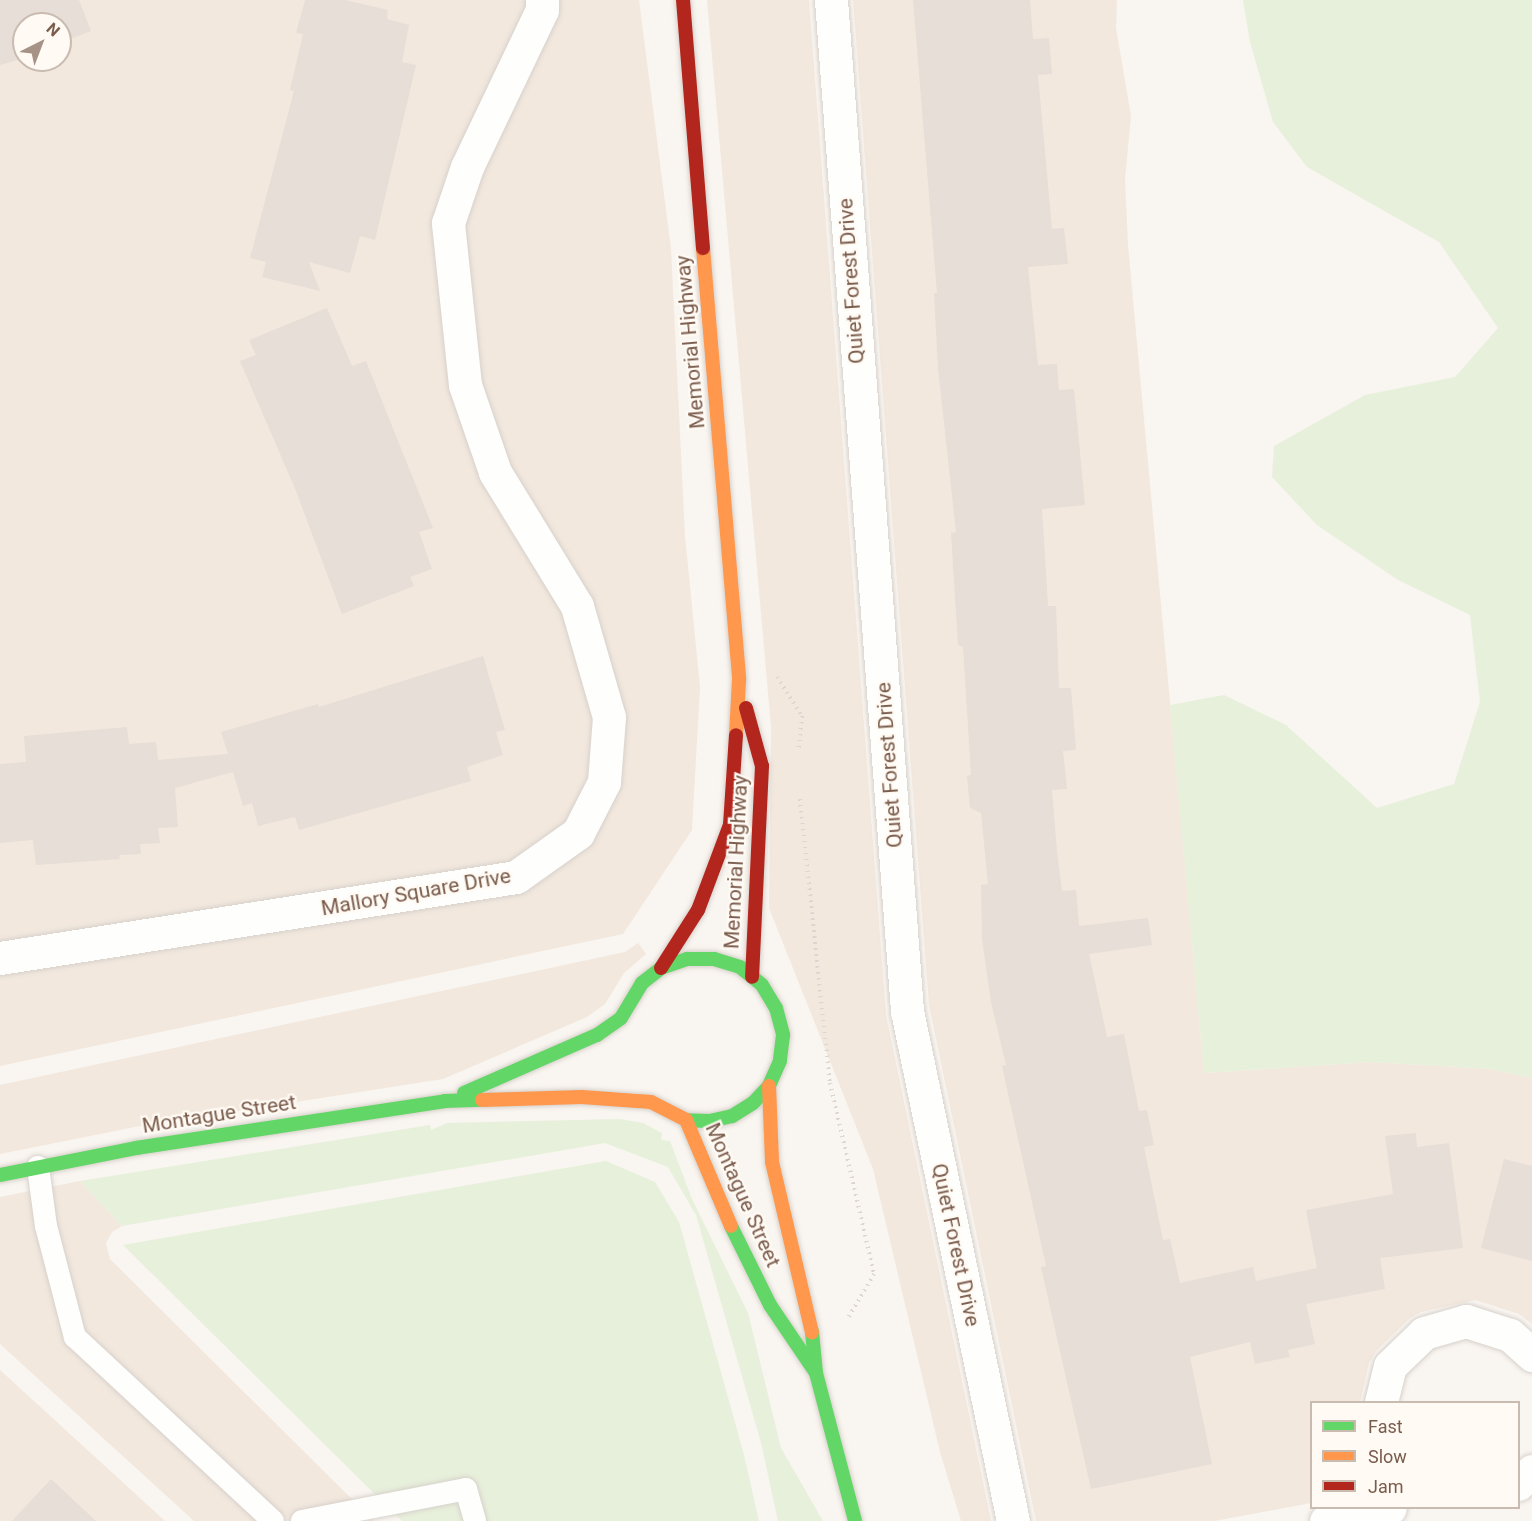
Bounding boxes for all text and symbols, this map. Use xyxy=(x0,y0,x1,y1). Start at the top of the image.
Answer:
north arrow xyxy=(12,12,72,72)
text: N xyxy=(42,19,64,41)
street label: Quiet Forest Drive xyxy=(833,197,869,365)
street label: Memorial Highway xyxy=(670,254,710,430)
street label: Quiet Forest Drive xyxy=(871,681,907,849)
street label: Memorial Highway xyxy=(719,774,753,950)
street label: Mallory Square Drive xyxy=(319,863,513,921)
street label: Montague Street xyxy=(140,1089,298,1139)
street label: Montague Street xyxy=(700,1119,786,1271)
street label: Quiet Forest Drive xyxy=(926,1161,986,1329)
legend xyxy=(1310,1401,1520,1509)
text: Fast xyxy=(1368,1416,1403,1437)
text: Slow xyxy=(1368,1446,1407,1467)
text: Jam xyxy=(1368,1476,1404,1497)

